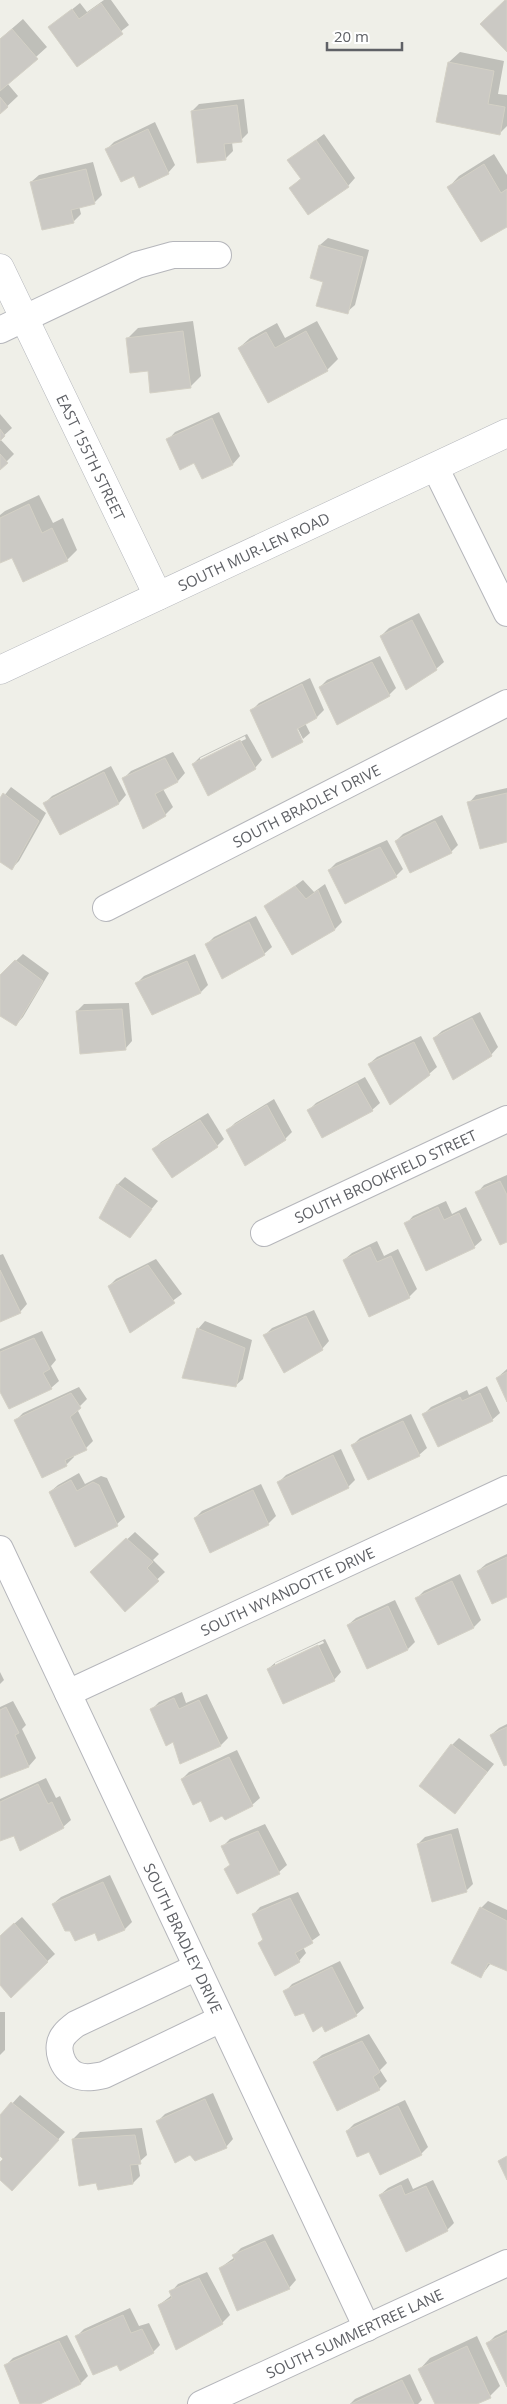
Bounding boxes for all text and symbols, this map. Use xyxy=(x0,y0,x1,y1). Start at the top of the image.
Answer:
scale bar xyxy=(327,20,402,52)
text: 20 m xyxy=(334,26,369,46)
street label: EAST 155TH STREET xyxy=(52,391,130,524)
street label: SOUTH MUR-LEN ROAD xyxy=(175,507,333,595)
street label: SOUTH BRADLEY DRIVE xyxy=(229,759,384,852)
street label: SOUTH BROOKFIELD STREET xyxy=(291,1124,480,1227)
street label: SOUTH WYANDOTTE DRIVE xyxy=(197,1542,378,1640)
street label: SOUTH BRADLEY DRIVE xyxy=(139,1860,227,2016)
street label: SOUTH SUMMERTREE LANE xyxy=(263,2284,446,2383)

